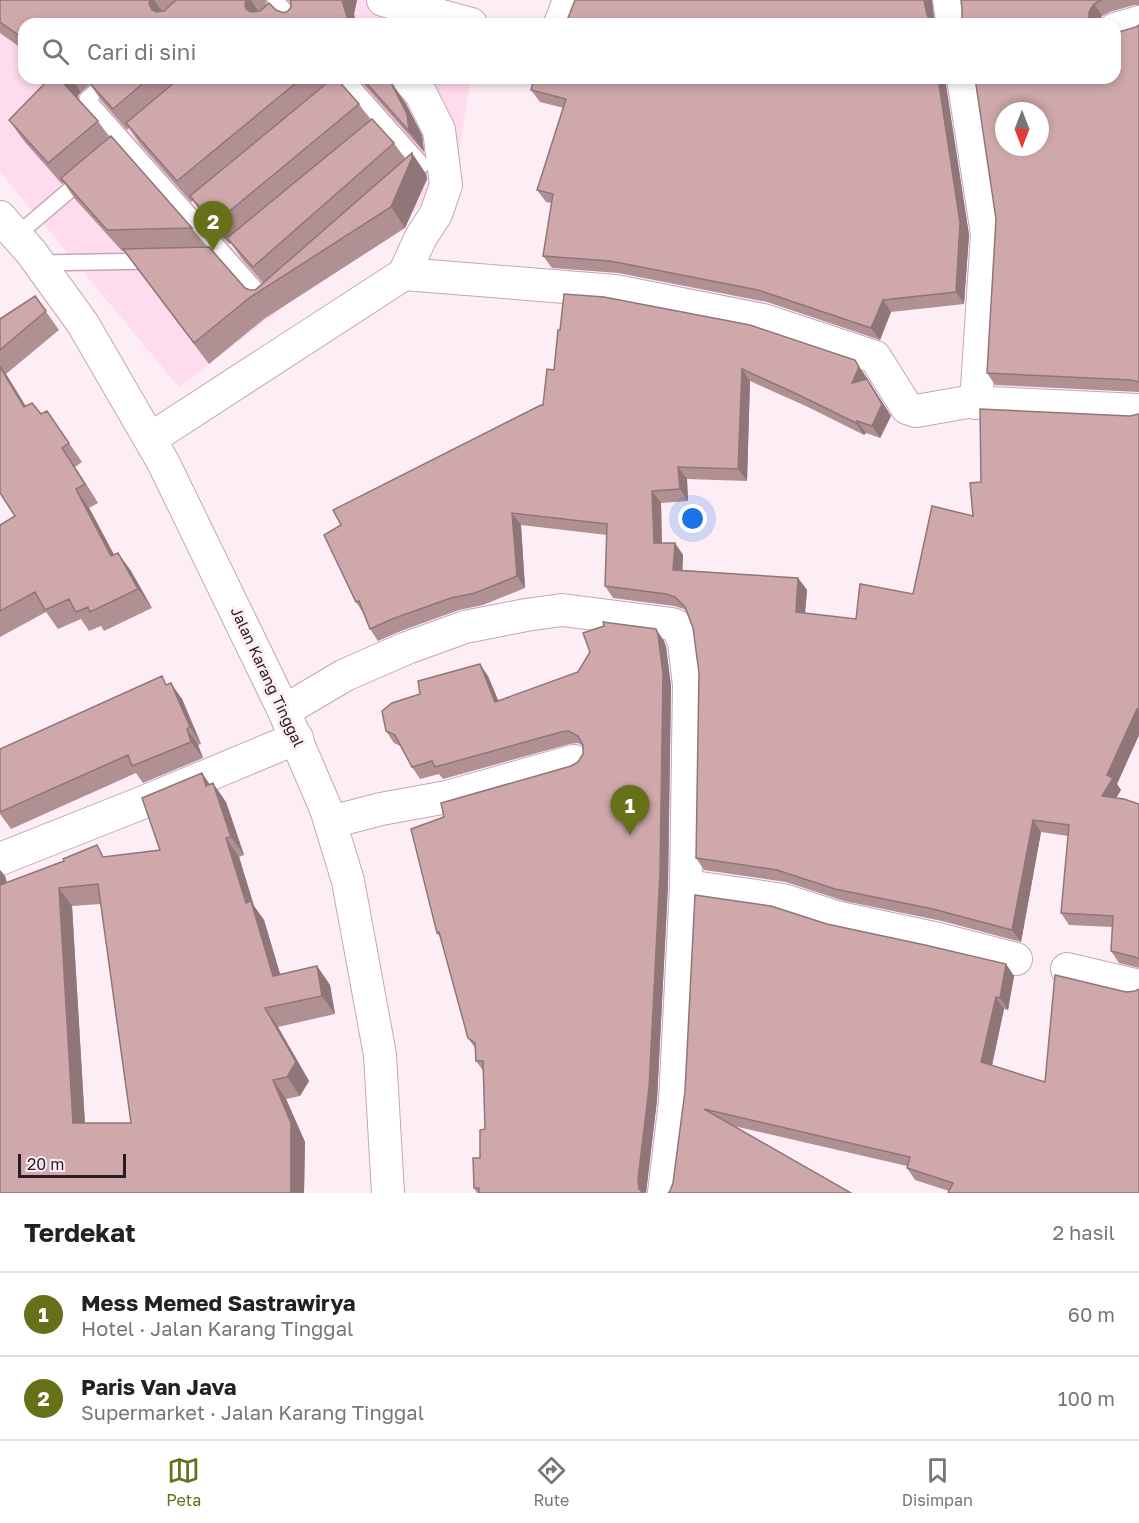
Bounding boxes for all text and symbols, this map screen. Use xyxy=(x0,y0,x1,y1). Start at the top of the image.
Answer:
search box xyxy=(18,18,1121,84)
icon: search xyxy=(39,35,72,68)
text: Cari di sini xyxy=(87,38,196,65)
north arrow xyxy=(995,102,1049,156)
pin: 2 xyxy=(194,202,232,251)
your location xyxy=(678,504,707,533)
street label: Jalan Karang Tinggal xyxy=(228,604,308,750)
pin: 1 xyxy=(610,786,650,835)
scale bar xyxy=(18,1151,126,1178)
text: 20 m xyxy=(27,1154,64,1174)
text: Terdekat xyxy=(24,1217,136,1248)
text: 2 hasil xyxy=(1052,1220,1115,1244)
text: Mess Memed Sastrawirya xyxy=(81,1289,355,1316)
text: 1 xyxy=(38,1302,49,1326)
text: 60 m xyxy=(1068,1302,1115,1326)
text: Hotel · Jalan Karang Tinggal xyxy=(81,1316,353,1340)
text: Paris Van Java xyxy=(81,1373,237,1400)
text: 2 xyxy=(37,1386,50,1410)
text: 100 m xyxy=(1058,1386,1115,1410)
text: Supermarket · Jalan Karang Tinggal xyxy=(81,1400,424,1424)
tab: Peta xyxy=(166,1454,201,1510)
tab: Rute xyxy=(533,1454,569,1510)
tab: Disimpan xyxy=(902,1454,973,1510)

